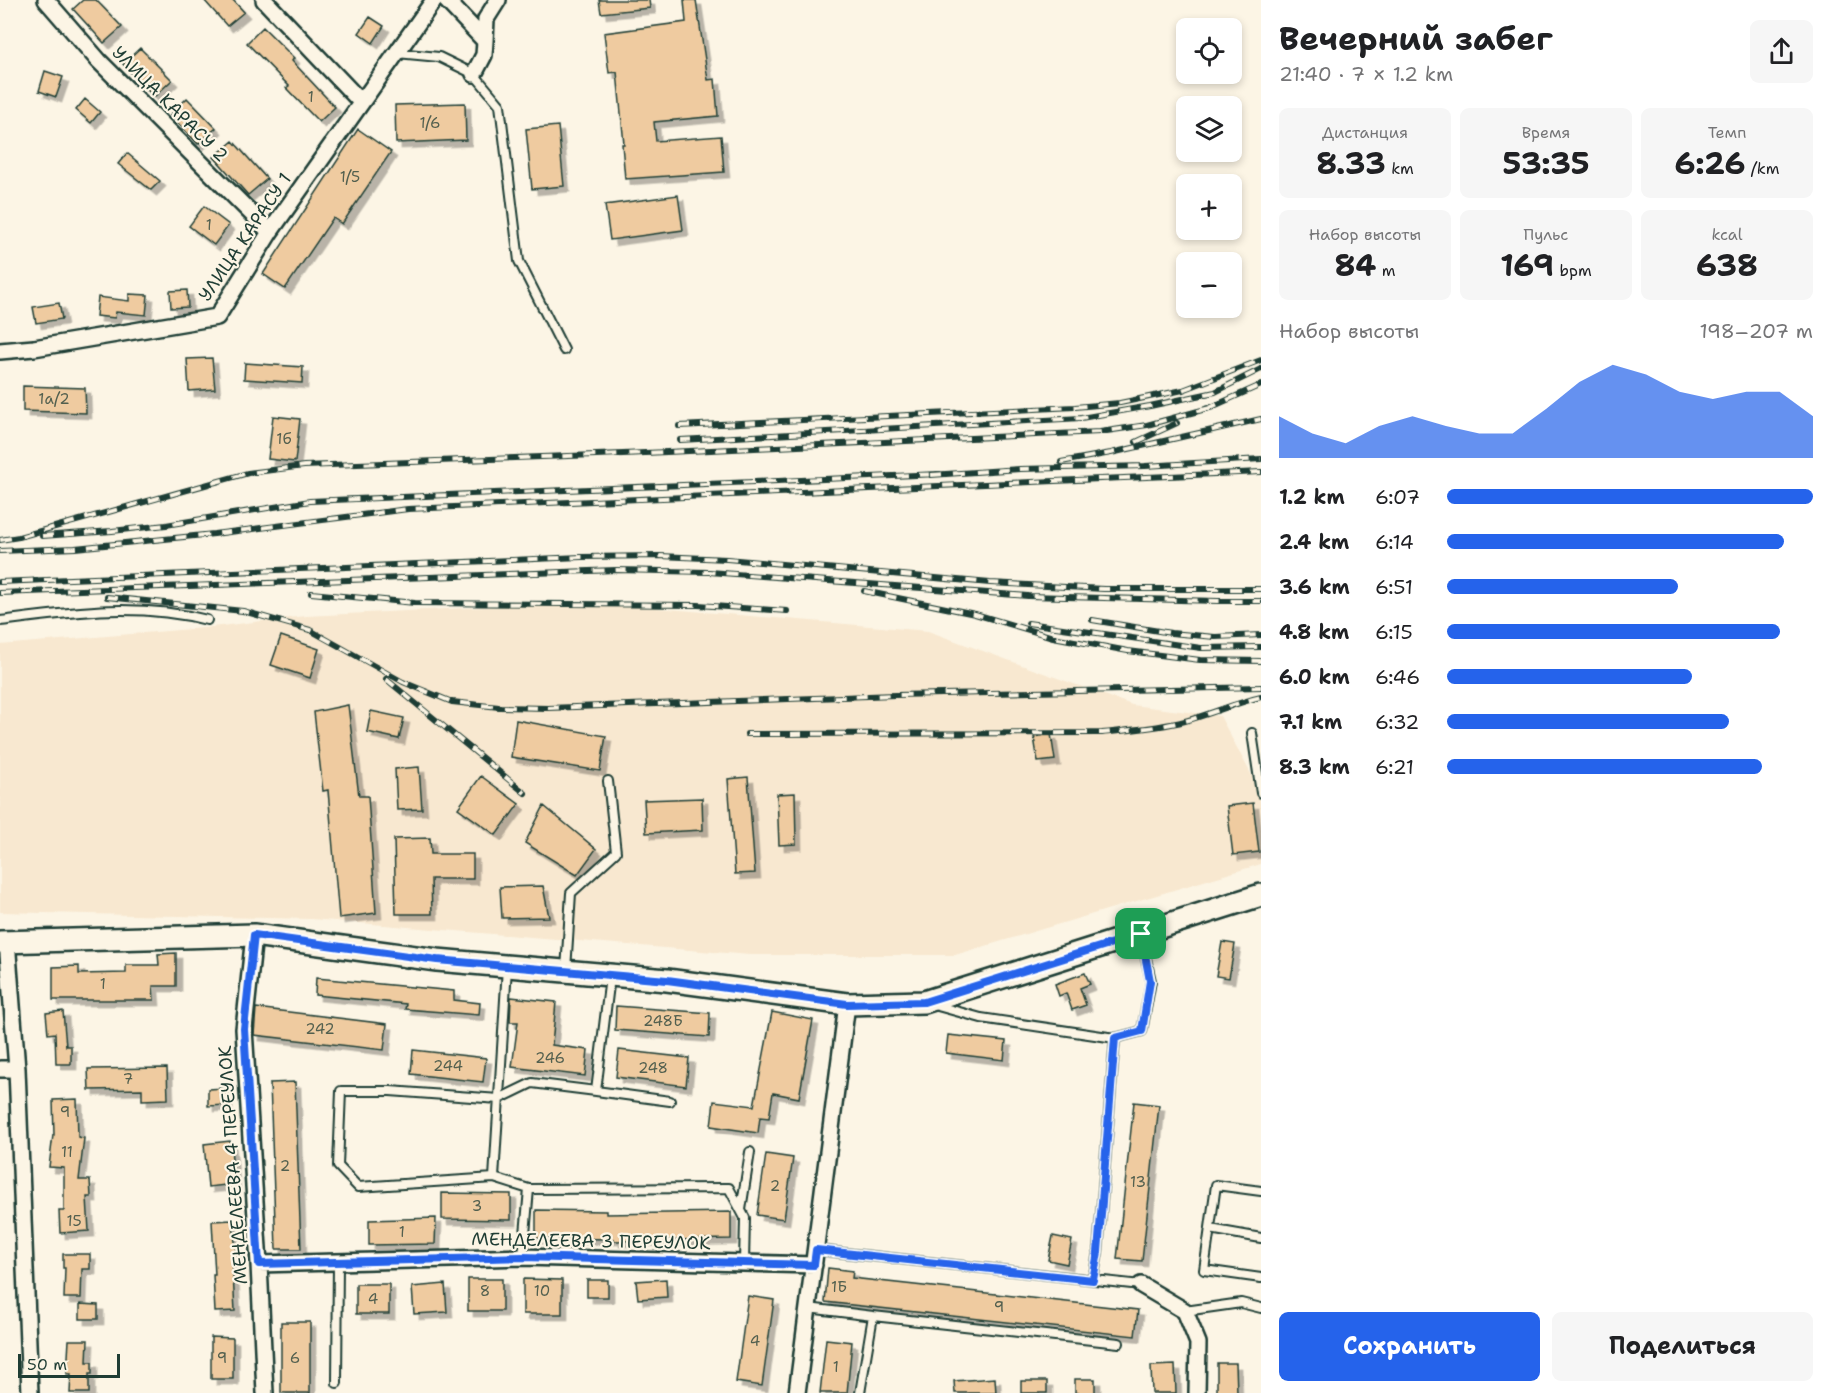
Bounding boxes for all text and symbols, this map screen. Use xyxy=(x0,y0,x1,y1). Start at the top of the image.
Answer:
text: Вечерний забег xyxy=(1279,16,1553,61)
map controls xyxy=(1176,18,1242,318)
button: locate xyxy=(1176,18,1242,84)
button: share xyxy=(1750,20,1813,83)
street label: УЛИЦА КАРАСУ 2 xyxy=(107,41,233,167)
text: 21:40 · 7 × 1.2 km xyxy=(1279,61,1453,87)
house number: 1 xyxy=(308,87,314,107)
button: layers xyxy=(1176,96,1242,162)
house number: 1/6 xyxy=(419,113,441,133)
text: Дистанция xyxy=(1322,122,1408,143)
text: Время xyxy=(1522,122,1570,143)
text: Темп xyxy=(1708,122,1746,143)
text: 8.33 xyxy=(1316,143,1386,184)
text: 53:35 xyxy=(1503,143,1590,184)
text: 6:26 xyxy=(1675,143,1745,184)
text: km xyxy=(1386,158,1414,179)
text: /km xyxy=(1745,158,1779,179)
house number: 1/5 xyxy=(340,167,360,187)
street label: УЛИЦА КАРАСУ 1 xyxy=(193,168,297,306)
button: + xyxy=(1176,174,1242,240)
house number: 1 xyxy=(206,215,212,235)
text: Набор высоты xyxy=(1309,224,1421,245)
text: Пульс xyxy=(1524,224,1568,245)
text: kcal xyxy=(1711,224,1743,245)
text: 84 xyxy=(1335,245,1376,286)
text: 169 xyxy=(1500,245,1554,286)
text: 638 xyxy=(1696,245,1758,286)
button: − xyxy=(1176,252,1242,318)
text: m xyxy=(1376,260,1395,281)
text: bpm xyxy=(1554,260,1592,281)
text: Набор высоты xyxy=(1279,318,1419,344)
text: 198–207 m xyxy=(1699,318,1813,344)
house number: 1а/2 xyxy=(38,389,70,409)
house number: 1б xyxy=(276,429,292,449)
text: 1.2 km xyxy=(1279,484,1345,510)
text: 6:07 xyxy=(1375,484,1420,510)
text: 2.4 km xyxy=(1279,529,1349,555)
text: 6:14 xyxy=(1375,529,1414,555)
text: 3.6 km xyxy=(1279,574,1350,600)
text: 6:51 xyxy=(1375,574,1413,600)
text: 4.8 km xyxy=(1279,619,1349,645)
text: 6:15 xyxy=(1375,619,1413,645)
text: 6.0 km xyxy=(1279,664,1350,690)
text: 6:46 xyxy=(1375,664,1420,690)
text: 7.1 km xyxy=(1279,709,1342,735)
text: 6:32 xyxy=(1375,709,1419,735)
text: 8.3 km xyxy=(1279,754,1350,780)
text: 6:21 xyxy=(1375,754,1414,780)
pin xyxy=(1115,908,1166,959)
icon: arrive xyxy=(1124,917,1157,950)
house number: 1 xyxy=(100,974,106,994)
house number: 248Б xyxy=(643,1011,683,1031)
house number: 242 xyxy=(305,1019,335,1039)
street label: МЕНДЕЛЕЕВА 4 ПЕРЕУЛОК xyxy=(213,1044,253,1285)
house number: 246 xyxy=(535,1048,565,1068)
house number: 244 xyxy=(433,1056,463,1076)
house number: 248 xyxy=(638,1058,668,1078)
house number: 7 xyxy=(123,1069,133,1089)
house number: 9 xyxy=(60,1102,70,1122)
house number: 11 xyxy=(61,1142,73,1162)
house number: 2 xyxy=(280,1156,290,1176)
house number: 13 xyxy=(1130,1172,1146,1192)
house number: 2 xyxy=(770,1176,780,1196)
house number: 3 xyxy=(472,1196,482,1216)
house number: 15 xyxy=(66,1211,82,1231)
house number: 1 xyxy=(399,1222,405,1242)
street label: МЕНДЕЛЕЕВА 3 ПЕРЕУЛОК xyxy=(471,1227,711,1255)
house number: 1Б xyxy=(831,1277,847,1297)
house number: 8 xyxy=(480,1281,490,1301)
house number: 10 xyxy=(534,1281,550,1301)
house number: 4 xyxy=(368,1289,378,1309)
house number: 9 xyxy=(994,1297,1004,1317)
button: Сохранить xyxy=(1279,1312,1540,1381)
button: Поделиться xyxy=(1552,1312,1813,1381)
house number: 4 xyxy=(750,1331,760,1351)
house number: 9 xyxy=(217,1348,227,1368)
house number: 6 xyxy=(290,1348,300,1368)
scale bar xyxy=(18,1351,120,1378)
text: 50 m xyxy=(27,1354,67,1375)
house number: 1 xyxy=(833,1357,839,1377)

